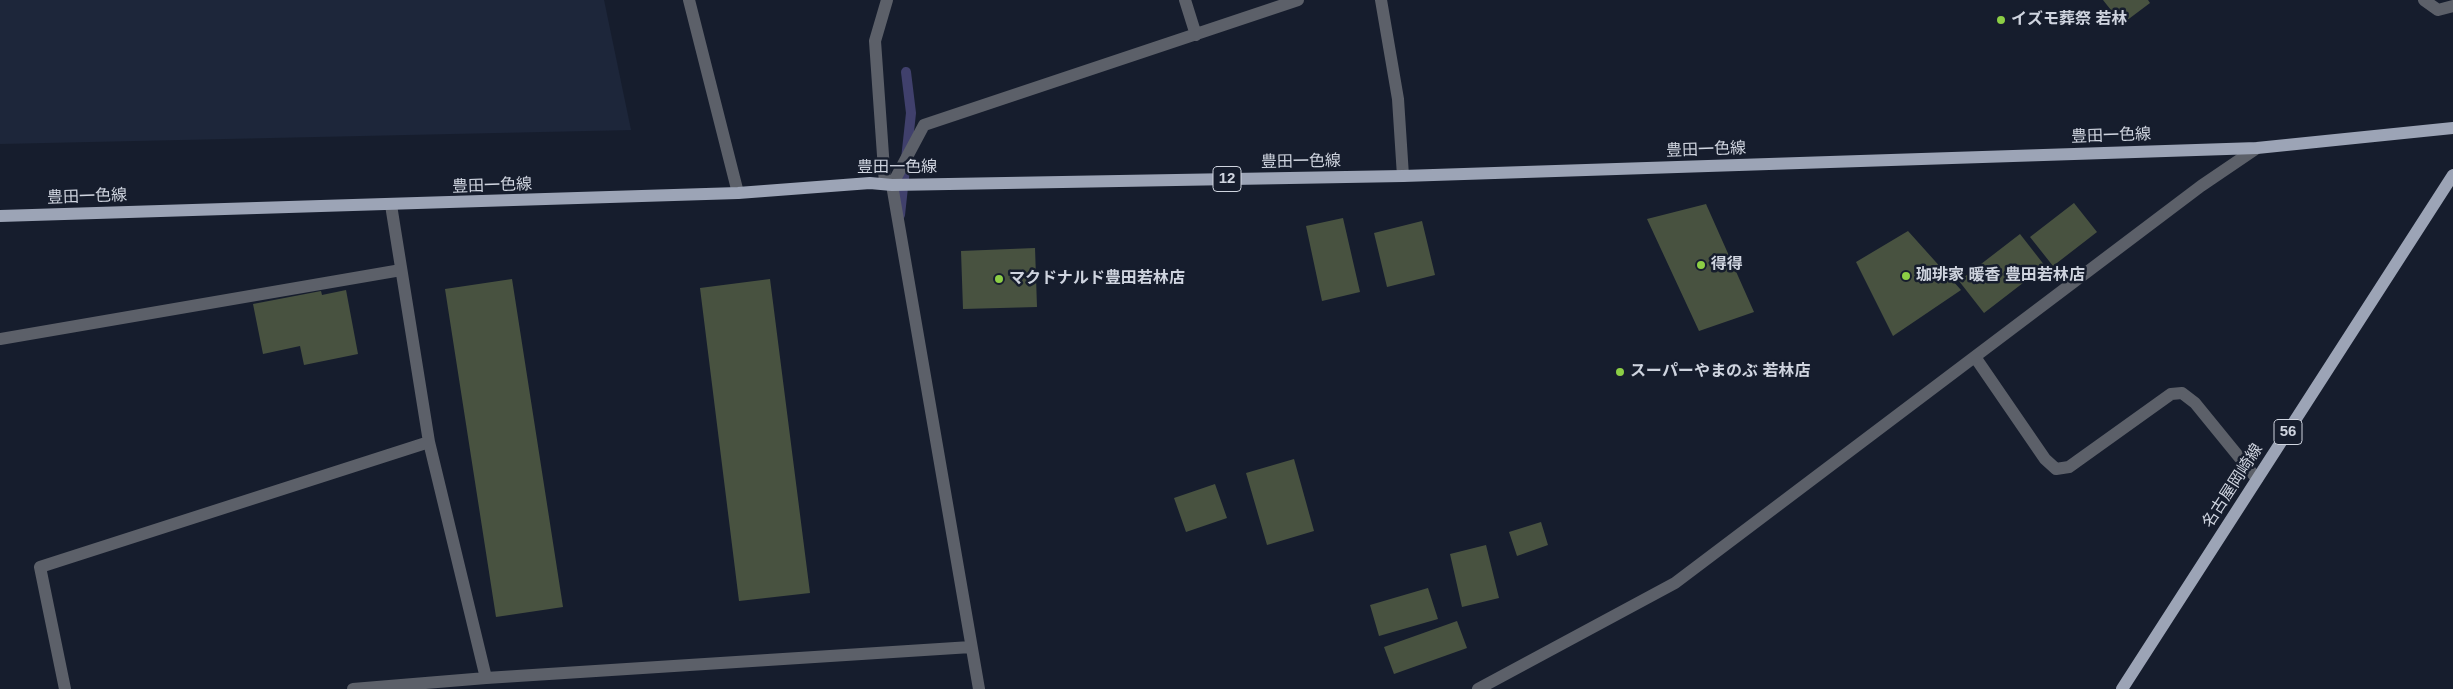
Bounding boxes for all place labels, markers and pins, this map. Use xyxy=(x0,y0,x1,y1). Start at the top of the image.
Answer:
place label: イズモ葬祭 若林 xyxy=(2011,10,2127,30)
marker: イズモ葬祭 若林 xyxy=(1995,14,2007,26)
place label: 得得 xyxy=(1711,255,1743,275)
marker: 得得 xyxy=(1695,259,1707,271)
place label: 珈琲家 暖香 豊田若林店 xyxy=(1916,266,2085,286)
place label: マクドナルド豊田若林店 xyxy=(1009,269,1185,289)
marker: 珈琲家 暖香 豊田若林店 xyxy=(1900,270,1912,282)
marker: マクドナルド豊田若林店 xyxy=(993,273,1005,285)
place label: スーパーやまのぶ 若林店 xyxy=(1630,362,1810,382)
marker: スーパーやまのぶ 若林店 xyxy=(1614,366,1626,378)

